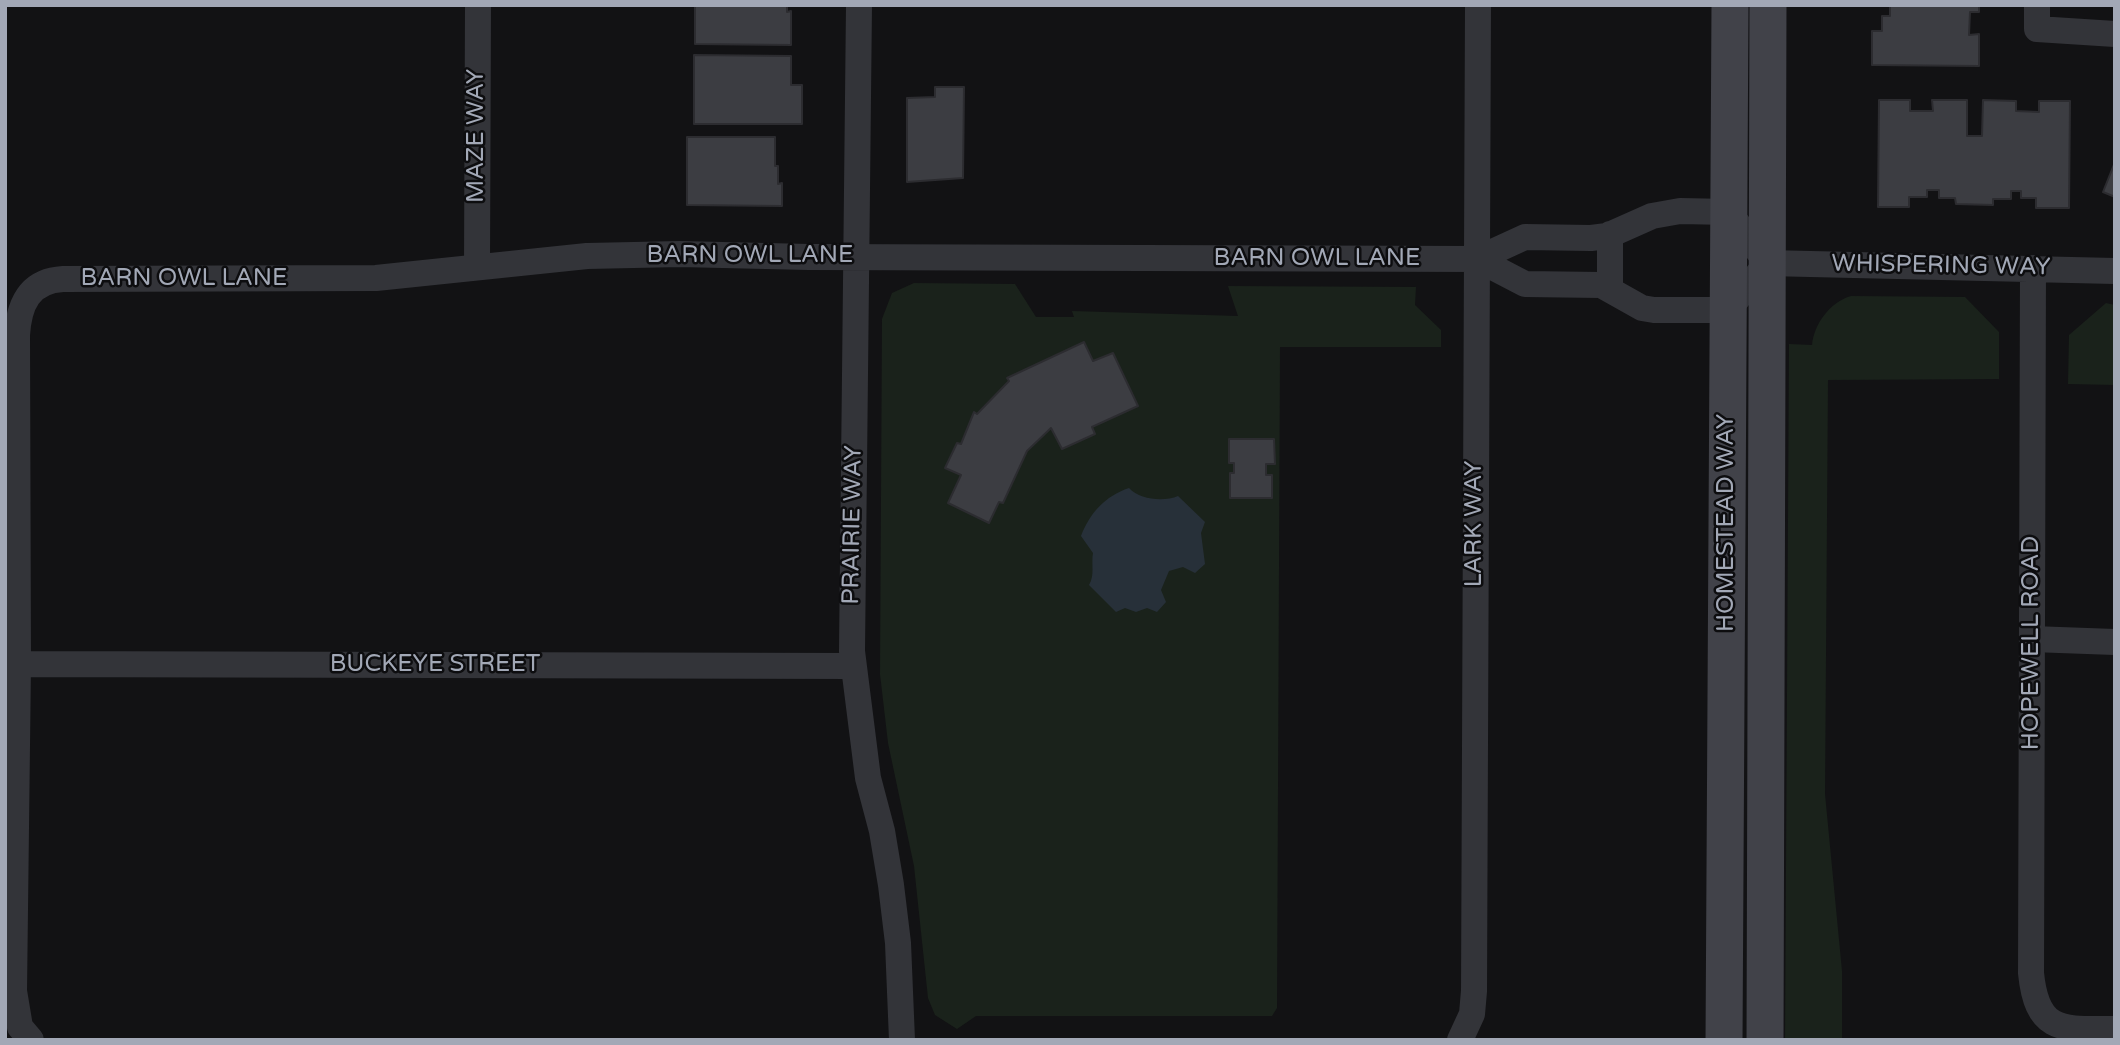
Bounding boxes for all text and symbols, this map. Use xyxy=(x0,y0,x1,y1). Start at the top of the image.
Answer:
street label: MAZE WAY xyxy=(463,69,491,203)
street label: BARN OWL LANE xyxy=(647,242,853,270)
street label: BARN OWL LANE xyxy=(1214,245,1420,273)
street label: WHISPERING WAY xyxy=(1831,250,2051,282)
street label: BARN OWL LANE xyxy=(81,265,287,293)
street label: HOMESTEAD WAY xyxy=(1713,414,1741,632)
street label: PRAIRIE WAY xyxy=(837,445,869,605)
street label: LARK WAY xyxy=(1461,461,1489,587)
street label: HOPEWELL ROAD xyxy=(2018,536,2046,750)
street label: BUCKEYE STREET xyxy=(330,651,540,679)

